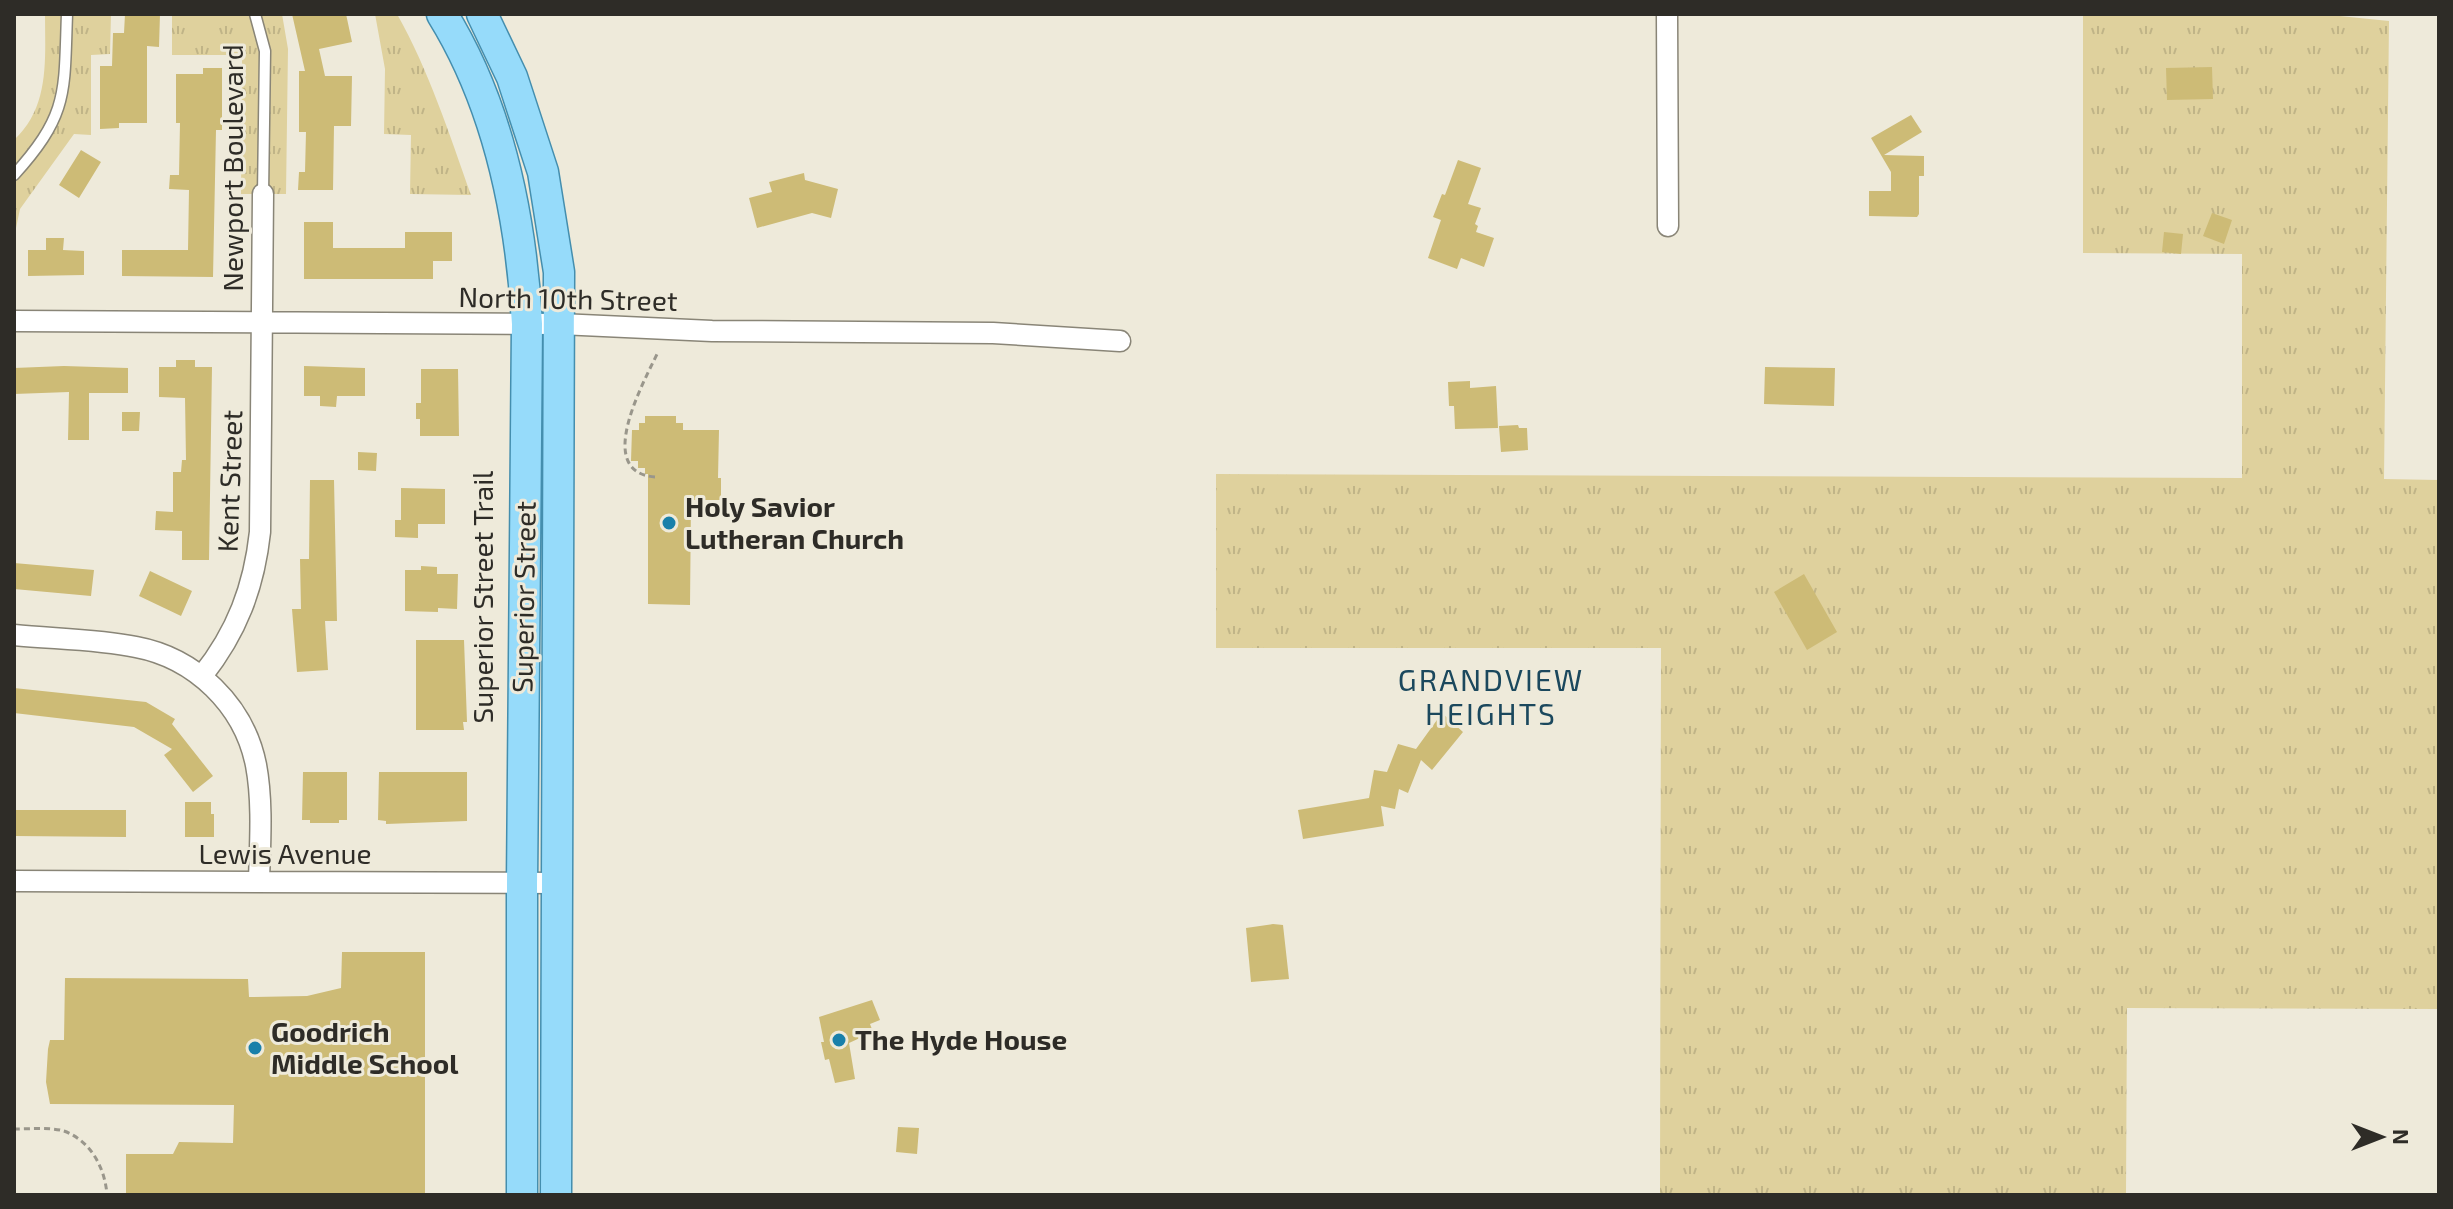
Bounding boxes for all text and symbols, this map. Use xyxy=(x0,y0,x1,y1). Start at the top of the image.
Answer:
street label: Newport Boulevard xyxy=(215,44,249,292)
street label: North 10th Street xyxy=(458,279,678,317)
street label: Kent Street xyxy=(210,409,248,553)
street label: Superior Street Trail xyxy=(465,470,499,723)
place label: Holy Savior Lutheran Church xyxy=(685,489,904,555)
street label: Superior Street xyxy=(504,501,542,693)
marker: Holy Savior Lutheran Church xyxy=(660,514,678,532)
district label: GRANDVIEW HEIGHTS xyxy=(1398,661,1584,731)
street label: Lewis Avenue xyxy=(198,836,372,870)
place label: Goodrich Middle School xyxy=(271,1014,459,1080)
place label: The Hyde House xyxy=(855,1022,1067,1056)
marker: The Hyde House xyxy=(830,1031,848,1049)
marker: Goodrich Middle School xyxy=(246,1039,264,1057)
north arrow xyxy=(2341,1097,2421,1177)
text: N xyxy=(2389,1129,2415,1145)

